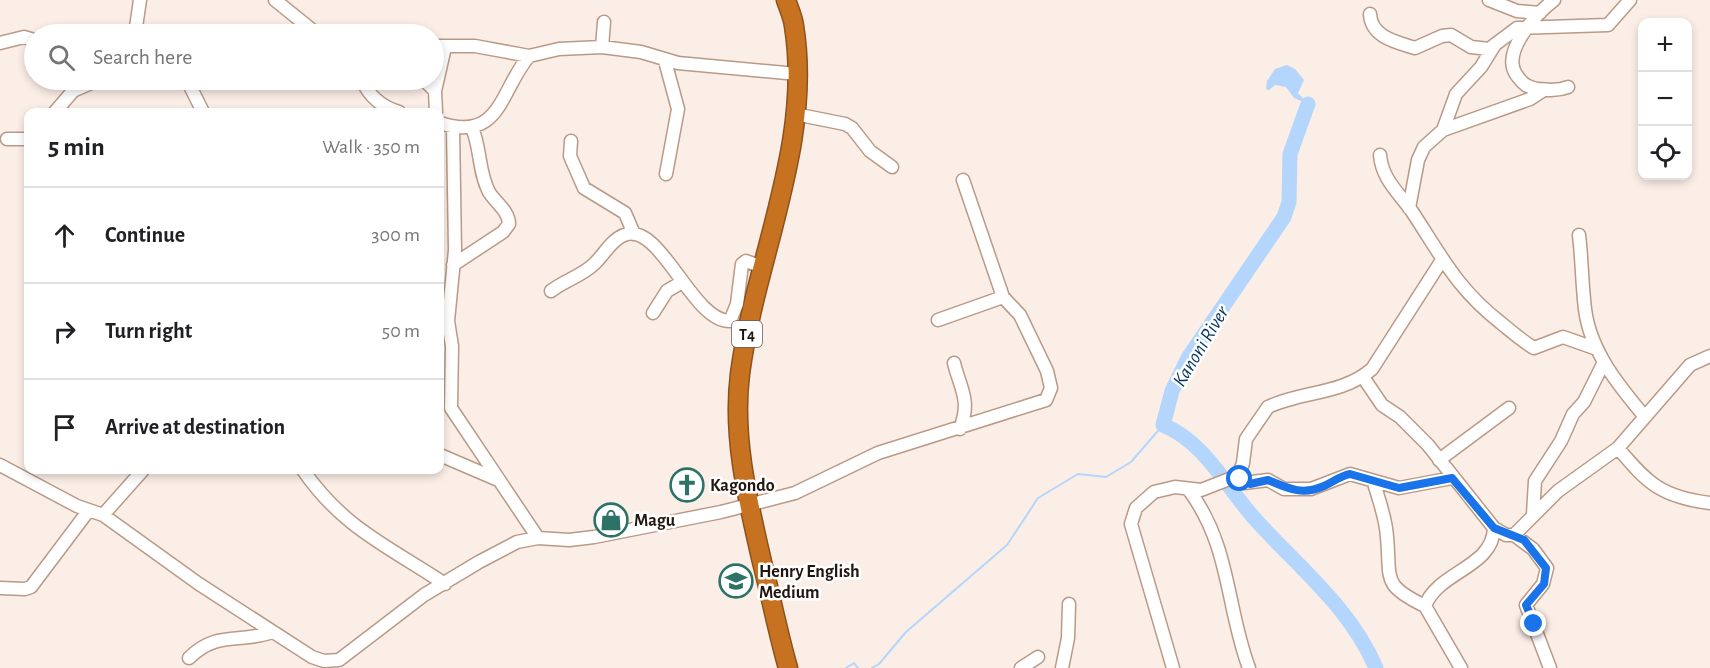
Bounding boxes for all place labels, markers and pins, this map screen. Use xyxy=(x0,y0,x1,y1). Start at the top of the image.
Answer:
church icon: Kagondo xyxy=(669,467,705,503)
place label: Kagondo xyxy=(710,477,775,495)
shop icon: Magu xyxy=(593,502,629,538)
place label: Magu xyxy=(634,512,676,530)
school or university icon: Henry English Medium xyxy=(718,563,754,599)
place label: Henry English Medium xyxy=(759,563,860,602)

